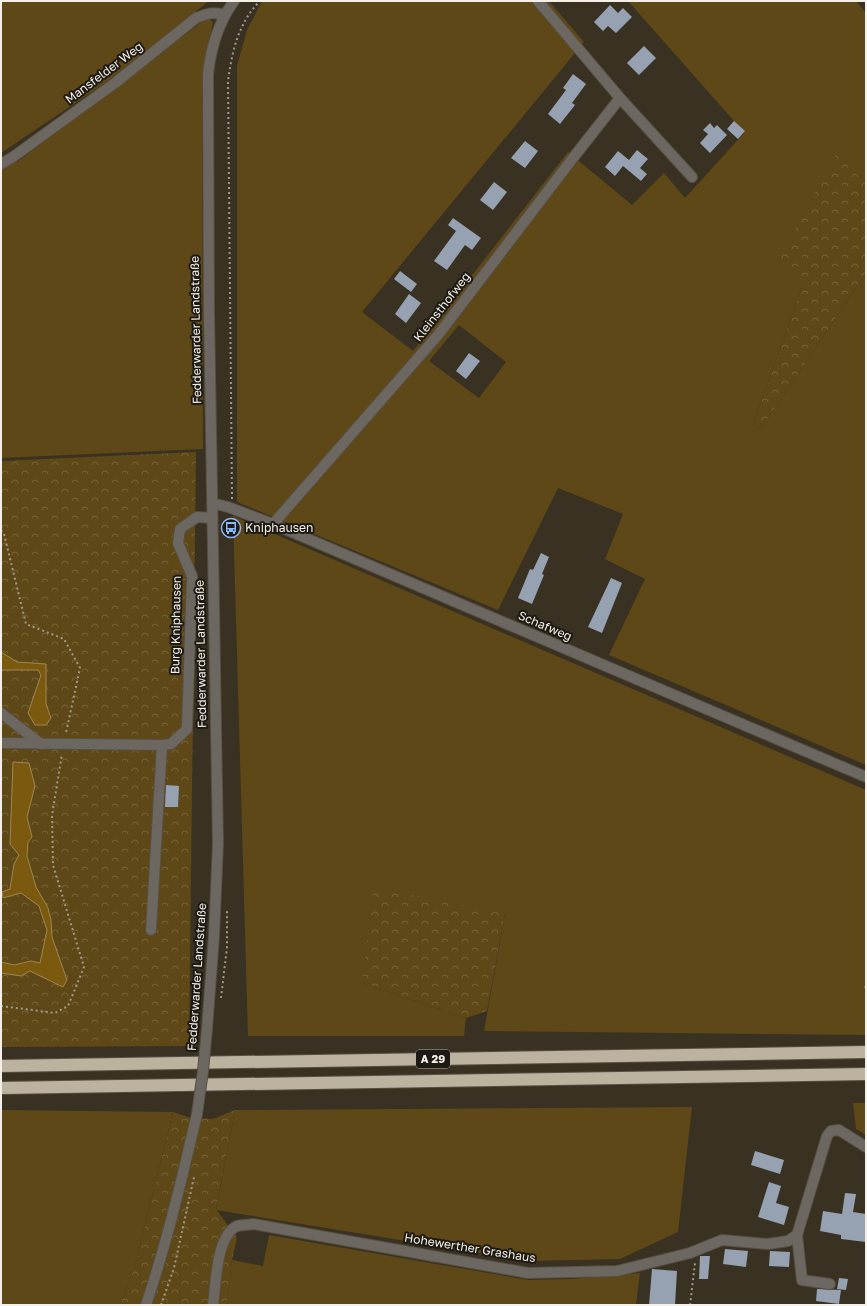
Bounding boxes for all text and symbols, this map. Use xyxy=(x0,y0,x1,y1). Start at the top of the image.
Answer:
street label: Mansfelder Weg xyxy=(62,39,145,107)
street label: Fedderwarder Landstraße xyxy=(187,256,204,404)
street label: Kleinsthofweg xyxy=(410,269,473,344)
bus stop icon: Kniphausen xyxy=(220,517,242,539)
place label: Kniphausen xyxy=(245,520,313,535)
street label: Burg Kniphausen xyxy=(167,576,184,674)
street label: Fedderwarder Landstraße xyxy=(192,580,209,728)
street label: Schafweg xyxy=(516,608,574,644)
street label: Fedderwarder Landstraße xyxy=(184,902,209,1052)
road number: A 29 xyxy=(416,1050,450,1068)
street label: Hohewerther Grashaus xyxy=(403,1230,537,1265)

